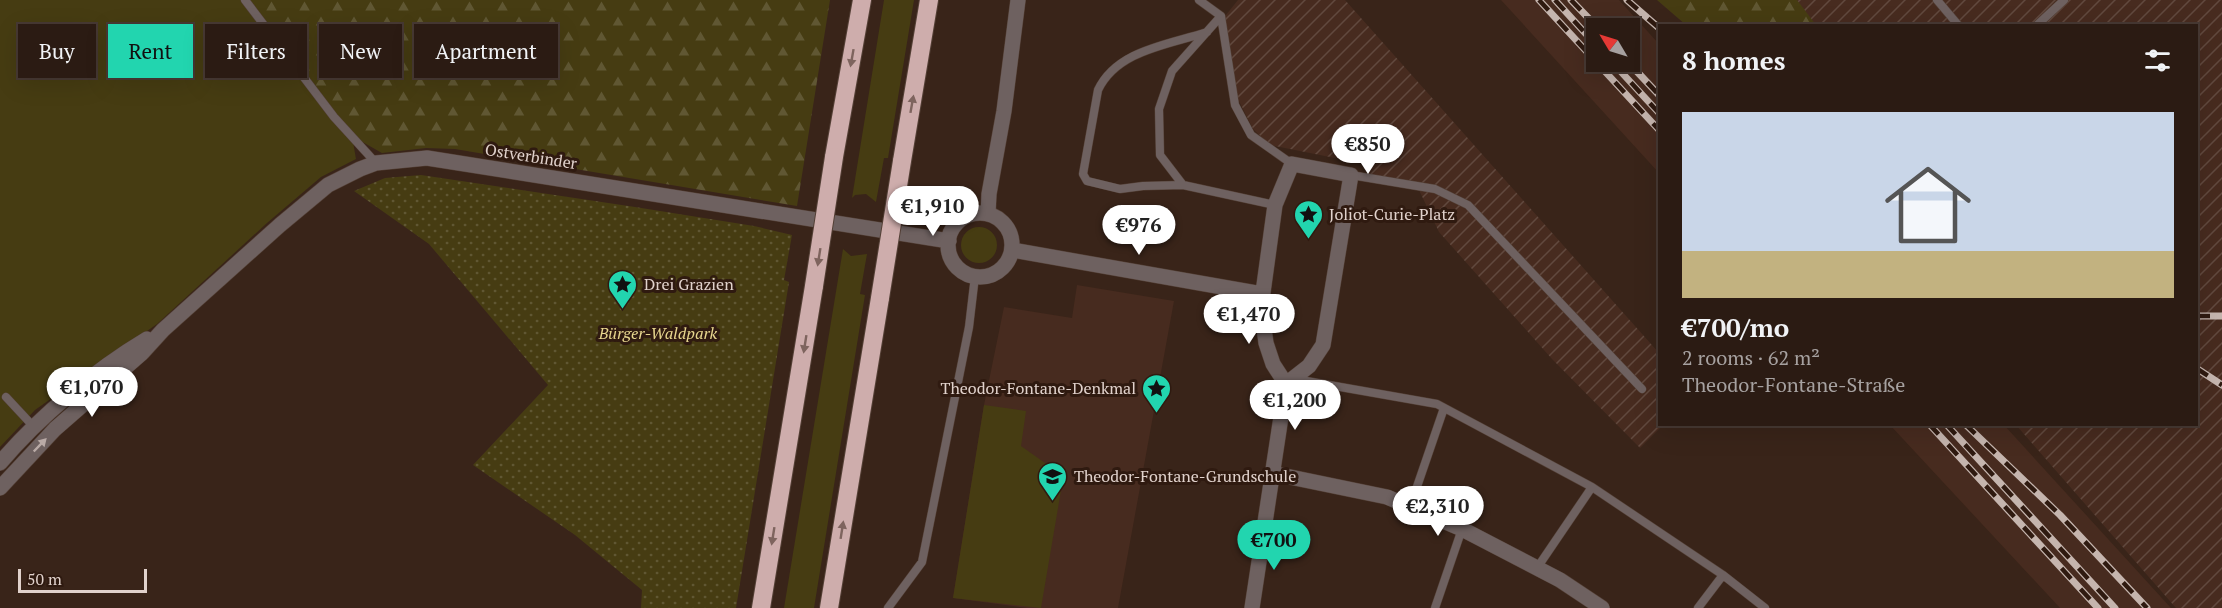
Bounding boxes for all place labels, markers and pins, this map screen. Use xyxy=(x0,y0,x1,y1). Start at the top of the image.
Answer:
pin: €850 xyxy=(1332,124,1404,175)
pin: €1,910 xyxy=(884,186,982,237)
place icon: Joliot-Curie-Platz xyxy=(1292,198,1324,240)
place label: Joliot-Curie-Platz xyxy=(1329,203,1455,225)
pin: €976 xyxy=(1103,205,1175,256)
place icon: Drei Grazien xyxy=(607,268,639,310)
place label: Drei Grazien xyxy=(644,273,734,295)
pin: €1,470 xyxy=(1200,294,1298,345)
pin: €1,070 xyxy=(43,367,141,418)
place icon: Theodor-Fontane-Denkmal xyxy=(1141,372,1173,414)
place label: Theodor-Fontane-Denkmal xyxy=(940,377,1136,399)
pin: €1,200 xyxy=(1246,380,1344,431)
school or university icon: Theodor-Fontane-Grundschule xyxy=(1037,460,1069,502)
place label: Theodor-Fontane-Grundschule xyxy=(1074,465,1296,487)
pin: €2,310 xyxy=(1389,486,1487,537)
pin: €700 xyxy=(1238,520,1310,571)

